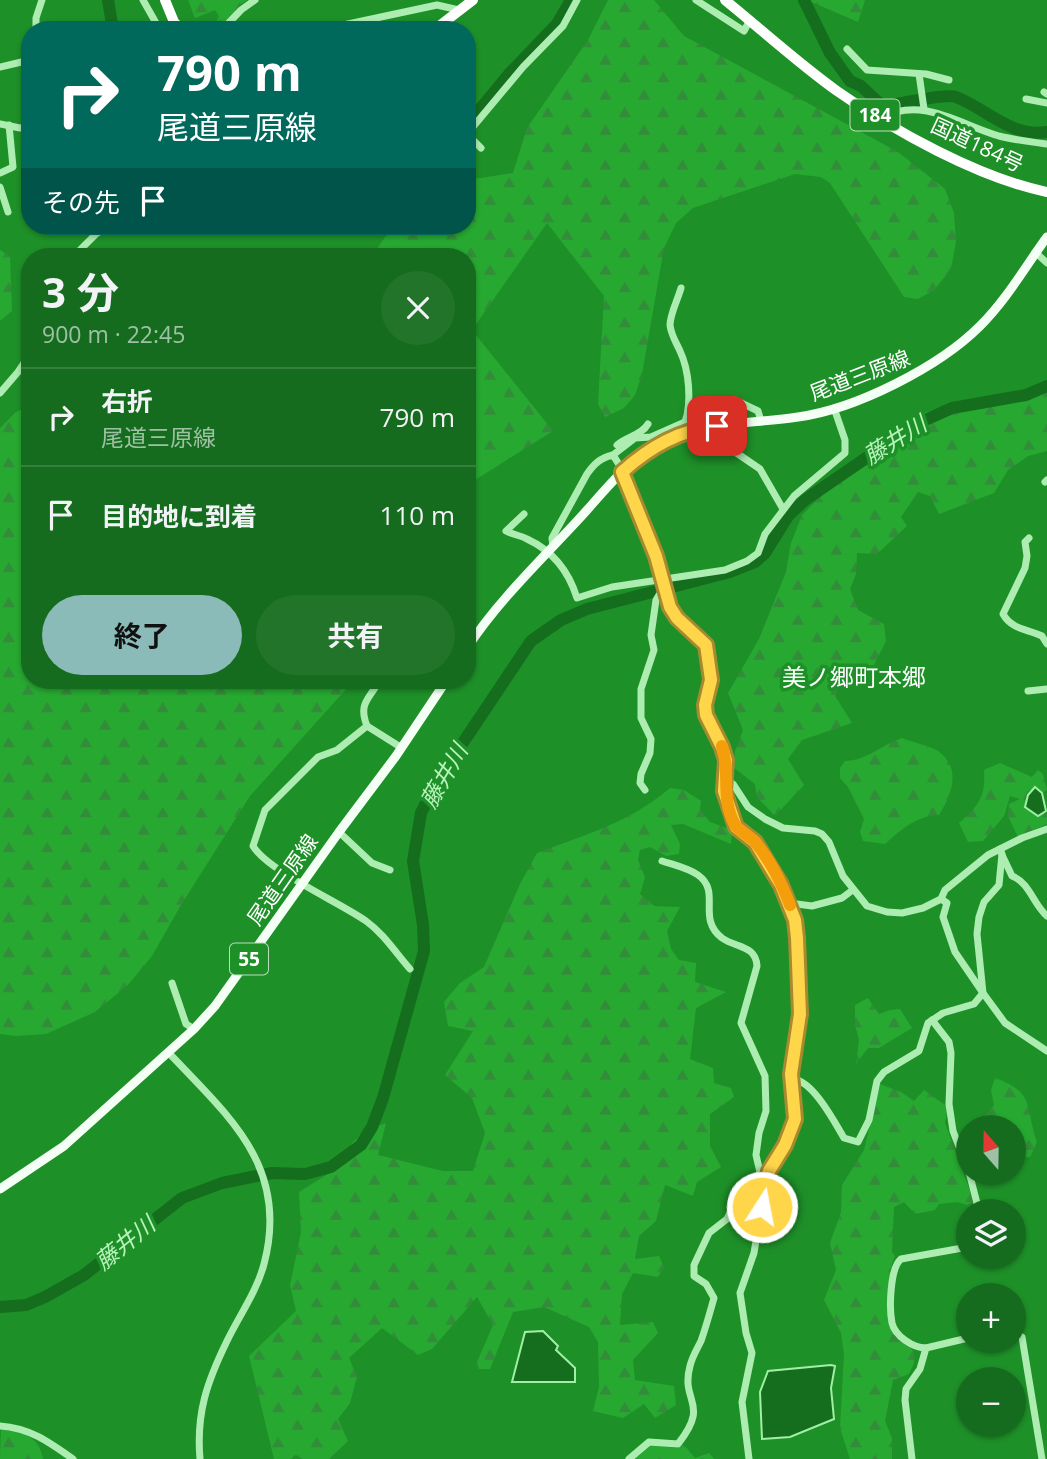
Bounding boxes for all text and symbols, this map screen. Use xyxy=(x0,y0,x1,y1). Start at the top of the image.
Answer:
text: 790 m xyxy=(157,39,302,105)
icon: right xyxy=(42,49,133,140)
road number: 184 xyxy=(850,99,900,130)
text: 尾道三原線 xyxy=(157,105,317,148)
street label: 国道184号 xyxy=(927,110,1028,178)
icon: arrive xyxy=(134,182,172,220)
text: その先 xyxy=(42,184,120,220)
text: 3 分 xyxy=(42,263,119,320)
button: close xyxy=(381,271,455,345)
text: 900 m · 22:45 xyxy=(42,318,185,350)
street label: 尾道三原線 xyxy=(806,343,914,407)
text: 右折 xyxy=(101,383,153,419)
pin xyxy=(687,396,747,456)
icon: right xyxy=(42,398,80,436)
text: 790 m xyxy=(380,399,455,435)
water label: 藤井川 xyxy=(857,406,935,471)
icon: arrive xyxy=(698,407,736,445)
text: 尾道三原線 xyxy=(101,421,216,453)
icon: arrive xyxy=(42,496,80,534)
text: 110 m xyxy=(380,497,455,533)
text: 目的地に到着 xyxy=(101,498,257,534)
button: 終了 xyxy=(42,595,242,675)
button: 共有 xyxy=(256,595,455,675)
district label: 美ノ郷町本郷 xyxy=(782,660,926,693)
water label: 藤井川 xyxy=(412,735,476,813)
street label: 尾道三原線 xyxy=(241,828,324,930)
road number: 55 xyxy=(230,944,268,974)
north arrow xyxy=(956,1115,1026,1185)
map controls xyxy=(956,1115,1026,1437)
position arrow xyxy=(725,1170,799,1244)
button: layers xyxy=(956,1199,1026,1269)
water label: 藤井川 xyxy=(87,1206,164,1276)
button: + xyxy=(956,1283,1026,1353)
button: − xyxy=(956,1367,1026,1437)

